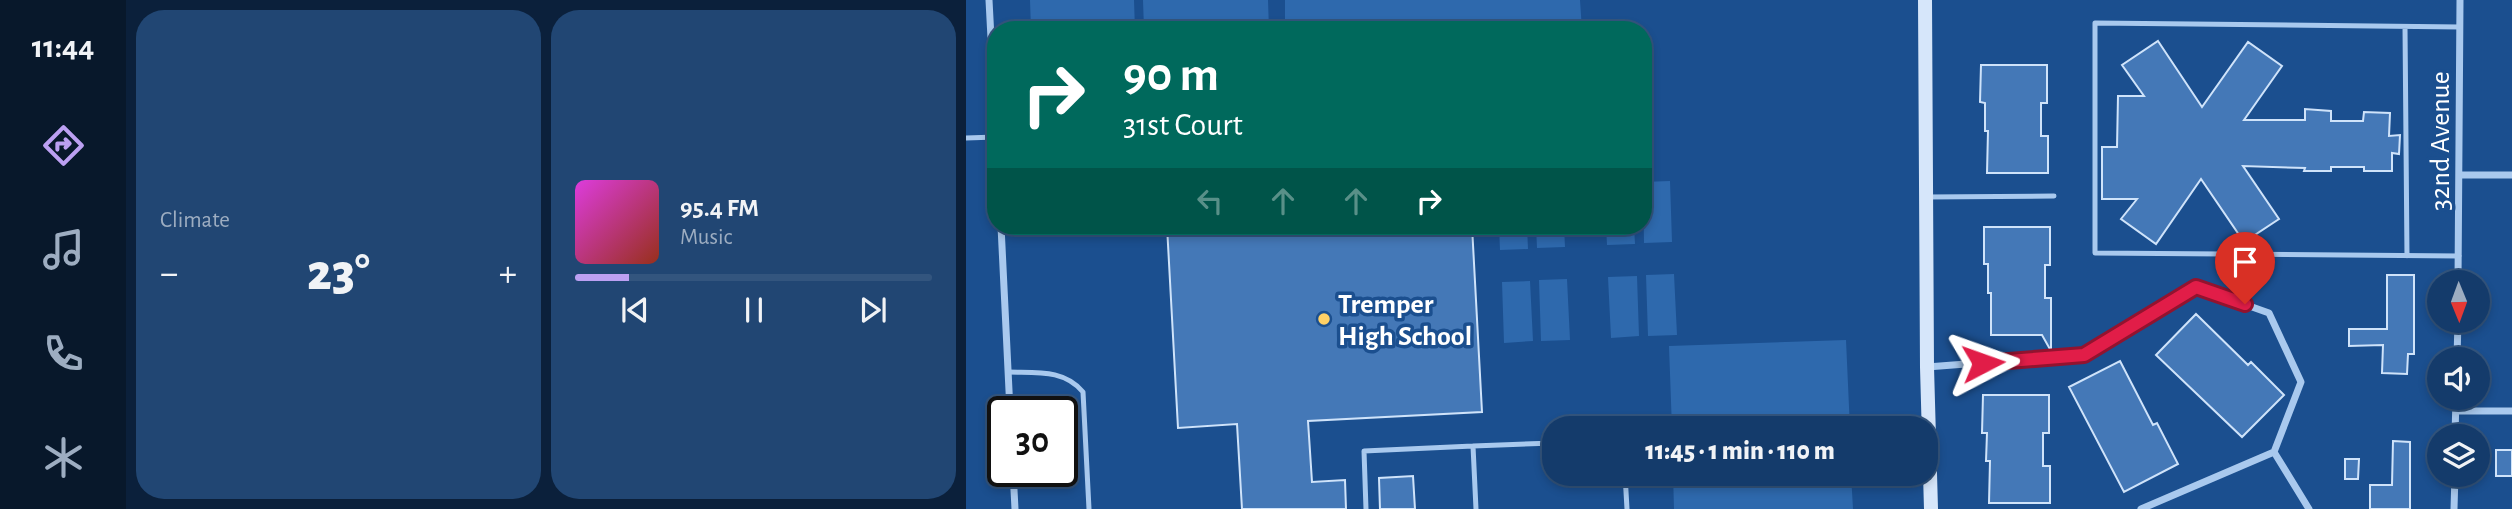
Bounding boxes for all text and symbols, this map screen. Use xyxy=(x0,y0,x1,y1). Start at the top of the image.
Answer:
text: 11:44 xyxy=(32,31,94,63)
icon: right xyxy=(1008,49,1099,140)
text: 90 m xyxy=(1123,51,1219,100)
street label: 32nd Avenue xyxy=(2427,71,2455,211)
text: 31st Court xyxy=(1123,109,1243,141)
icon: directions xyxy=(39,121,88,170)
icon: left xyxy=(1191,182,1229,220)
icon: ahead xyxy=(1264,182,1302,220)
icon: ahead xyxy=(1337,182,1375,220)
icon: right xyxy=(1410,182,1448,220)
text: 95.4 FM xyxy=(680,195,759,221)
text: Climate xyxy=(160,209,230,232)
icon: music xyxy=(39,225,88,274)
text: Music xyxy=(680,226,732,249)
pin xyxy=(2215,232,2275,304)
icon: arrive xyxy=(2226,243,2264,281)
text: 23° xyxy=(307,247,370,299)
text: − xyxy=(160,255,178,293)
text: + xyxy=(499,255,517,293)
north arrow xyxy=(2427,270,2490,332)
map controls xyxy=(2427,270,2490,487)
icon: previous xyxy=(616,291,654,329)
icon: pause xyxy=(735,291,773,329)
icon: next xyxy=(854,291,892,329)
place label: Tremper High School xyxy=(1338,291,1472,351)
marker: Tremper High School xyxy=(1316,311,1332,327)
position arrow xyxy=(1946,326,2020,400)
icon: phone xyxy=(39,329,88,378)
button: sound xyxy=(2427,347,2490,410)
speed limit sign: 30 xyxy=(987,396,1078,487)
button: layers xyxy=(2427,424,2490,487)
icon: climate xyxy=(39,433,88,482)
text: 11:45 · 1 min · 110 m xyxy=(1645,438,1835,464)

